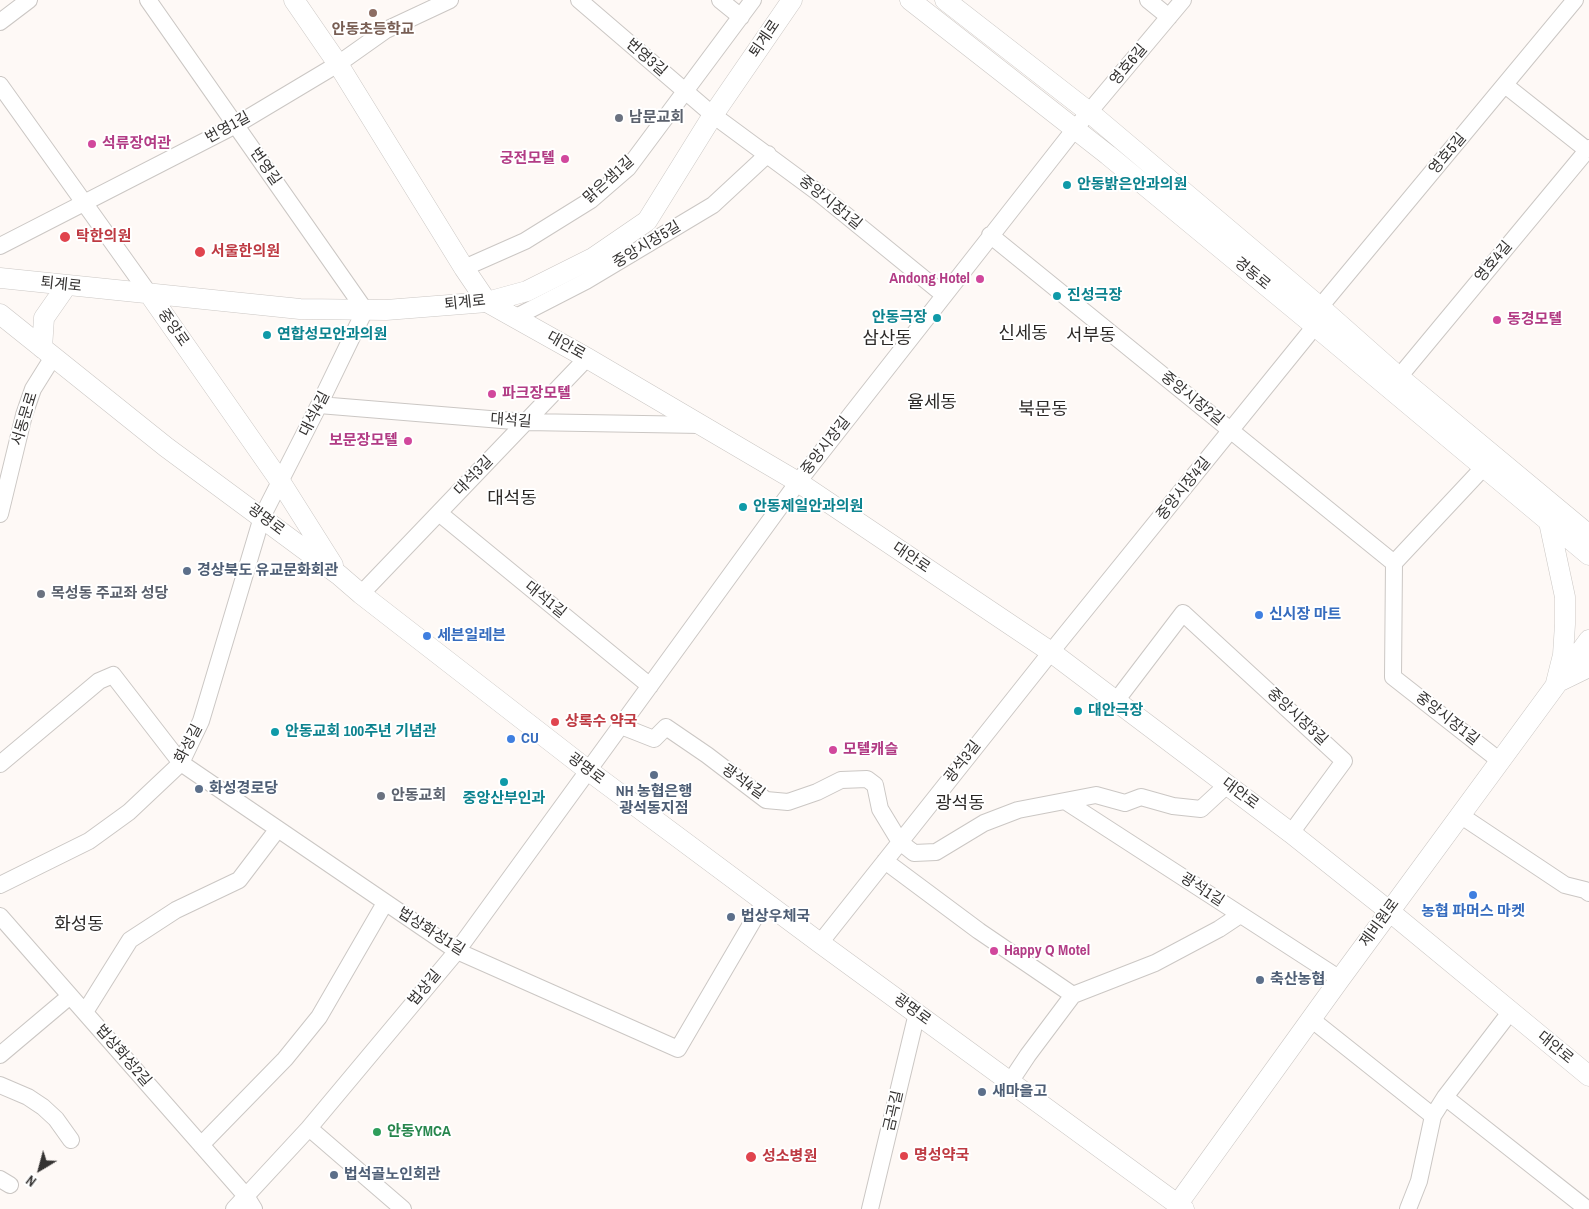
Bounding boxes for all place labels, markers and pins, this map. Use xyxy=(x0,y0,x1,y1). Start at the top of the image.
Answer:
marker: 안동초등학교 xyxy=(367,7,379,19)
place label: 안동초등학교 xyxy=(332,21,414,39)
place label: 남문교회 xyxy=(629,109,684,127)
marker: 남문교회 xyxy=(613,112,625,124)
place label: 석류장여관 xyxy=(102,135,171,153)
marker: 석류장여관 xyxy=(86,138,98,150)
place label: 궁전모텔 xyxy=(500,150,555,168)
marker: 궁전모텔 xyxy=(559,153,571,165)
place label: 안동밝은안과의원 xyxy=(1077,176,1187,194)
marker: 안동밝은안과의원 xyxy=(1061,179,1073,191)
place label: 탁한의원 xyxy=(76,228,131,246)
marker: 탁한의원 xyxy=(58,230,72,244)
place label: 서울한의원 xyxy=(211,243,280,261)
marker: 서울한의원 xyxy=(193,245,207,259)
place label: Andong Hotel xyxy=(889,270,970,288)
marker: Andong Hotel xyxy=(974,273,986,285)
place label: 진성극장 xyxy=(1067,287,1122,305)
marker: 진성극장 xyxy=(1051,290,1063,302)
place label: 안동극장 xyxy=(872,309,927,327)
place label: 동경모텔 xyxy=(1507,311,1562,329)
marker: 안동극장 xyxy=(931,312,943,324)
marker: 동경모텔 xyxy=(1491,314,1503,326)
place label: 연합성모안과의원 xyxy=(277,326,387,344)
marker: 연합성모안과의원 xyxy=(261,329,273,341)
place label: 파크장모텔 xyxy=(502,385,571,403)
marker: 파크장모텔 xyxy=(486,388,498,400)
place label: 보문장모텔 xyxy=(329,432,398,450)
marker: 보문장모텔 xyxy=(402,435,414,447)
place label: 안동제일안과의원 xyxy=(753,498,863,516)
marker: 안동제일안과의원 xyxy=(737,501,749,513)
place label: 경상북도 유교문화회관 xyxy=(197,562,338,580)
marker: 경상북도 유교문화회관 xyxy=(181,565,193,577)
place label: 목성동 주교좌 성당 xyxy=(51,585,168,603)
marker: 목성동 주교좌 성당 xyxy=(35,588,47,600)
place label: 신시장 마트 xyxy=(1269,606,1341,624)
marker: 신시장 마트 xyxy=(1253,609,1265,621)
place label: 세븐일레븐 xyxy=(437,627,506,645)
marker: 세븐일레븐 xyxy=(421,630,433,642)
place label: 대안극장 xyxy=(1088,702,1143,720)
marker: 대안극장 xyxy=(1072,705,1084,717)
place label: 상록수 약국 xyxy=(565,713,637,731)
marker: 상록수 약국 xyxy=(549,716,561,728)
place label: 안동교회 100주년 기념관 xyxy=(285,723,437,741)
marker: 안동교회 100주년 기념관 xyxy=(269,726,281,738)
place label: CU xyxy=(521,730,539,748)
marker: CU xyxy=(505,733,517,745)
place label: 모텔캐슬 xyxy=(843,741,898,759)
marker: 모텔캐슬 xyxy=(827,744,839,756)
marker: NH 농협은행 광석동지점 xyxy=(648,769,660,781)
marker: 중앙산부인과 xyxy=(498,776,510,788)
place label: 화성경로당 xyxy=(209,780,278,798)
marker: 화성경로당 xyxy=(193,783,205,795)
place label: NH 농협은행 광석동지점 xyxy=(616,783,692,818)
place label: 안동교회 xyxy=(391,787,446,805)
marker: 안동교회 xyxy=(375,790,387,802)
place label: 중앙산부인과 xyxy=(463,790,545,808)
marker: 농협 파머스 마켓 xyxy=(1467,889,1479,901)
place label: 농협 파머스 마켓 xyxy=(1421,903,1525,921)
place label: 법상우체국 xyxy=(741,908,810,926)
marker: 법상우체국 xyxy=(725,911,737,923)
place label: Happy Q Motel xyxy=(1004,942,1090,960)
marker: Happy Q Motel xyxy=(988,945,1000,957)
place label: 축산농협 xyxy=(1270,971,1325,989)
marker: 축산농협 xyxy=(1254,974,1266,986)
place label: 새마을고 xyxy=(992,1083,1047,1101)
marker: 새마을고 xyxy=(976,1086,988,1098)
place label: 안동YMCA xyxy=(387,1123,451,1141)
marker: 안동YMCA xyxy=(371,1126,383,1138)
place label: 명성약국 xyxy=(914,1147,969,1165)
place label: 성소병원 xyxy=(762,1148,817,1166)
marker: 성소병원 xyxy=(744,1150,758,1164)
marker: 명성약국 xyxy=(898,1150,910,1162)
place label: 법석골노인회관 xyxy=(344,1166,441,1184)
marker: 법석골노인회관 xyxy=(328,1169,340,1181)

